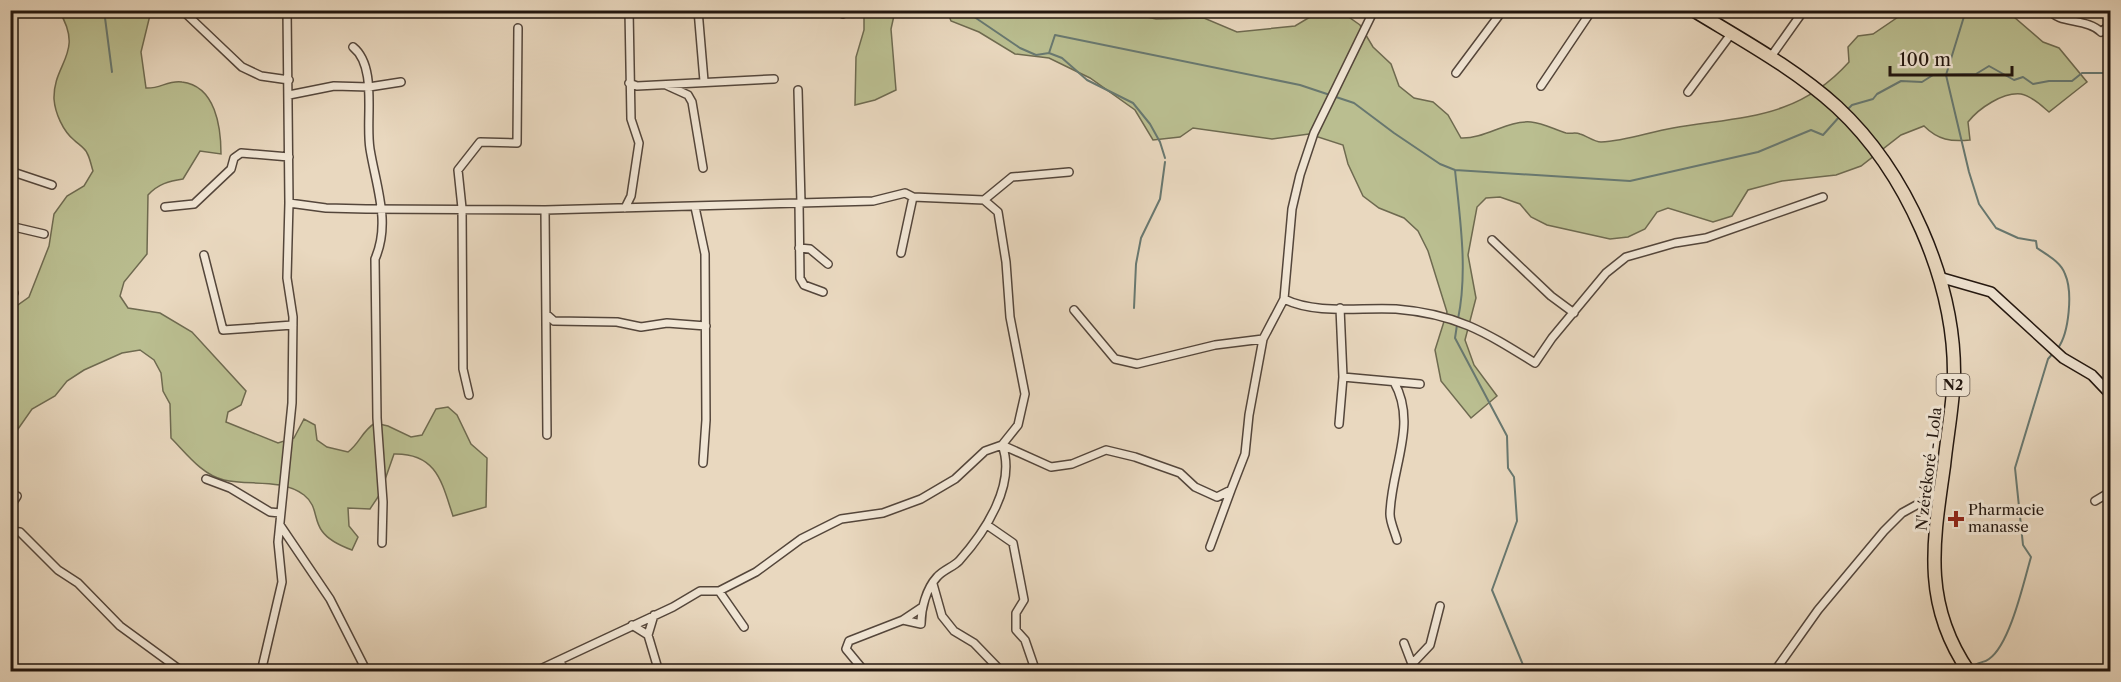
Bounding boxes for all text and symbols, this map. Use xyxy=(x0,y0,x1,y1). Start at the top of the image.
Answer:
scale bar xyxy=(1890,39,2012,77)
text: 100 m xyxy=(1899,49,1951,71)
road number: N2 xyxy=(1936,374,1970,396)
street label: N'zérékoré - Lola xyxy=(1911,406,1946,532)
place label: Pharmacie manasse xyxy=(1968,500,2044,536)
marker: Pharmacie manasse xyxy=(1949,512,1963,526)

